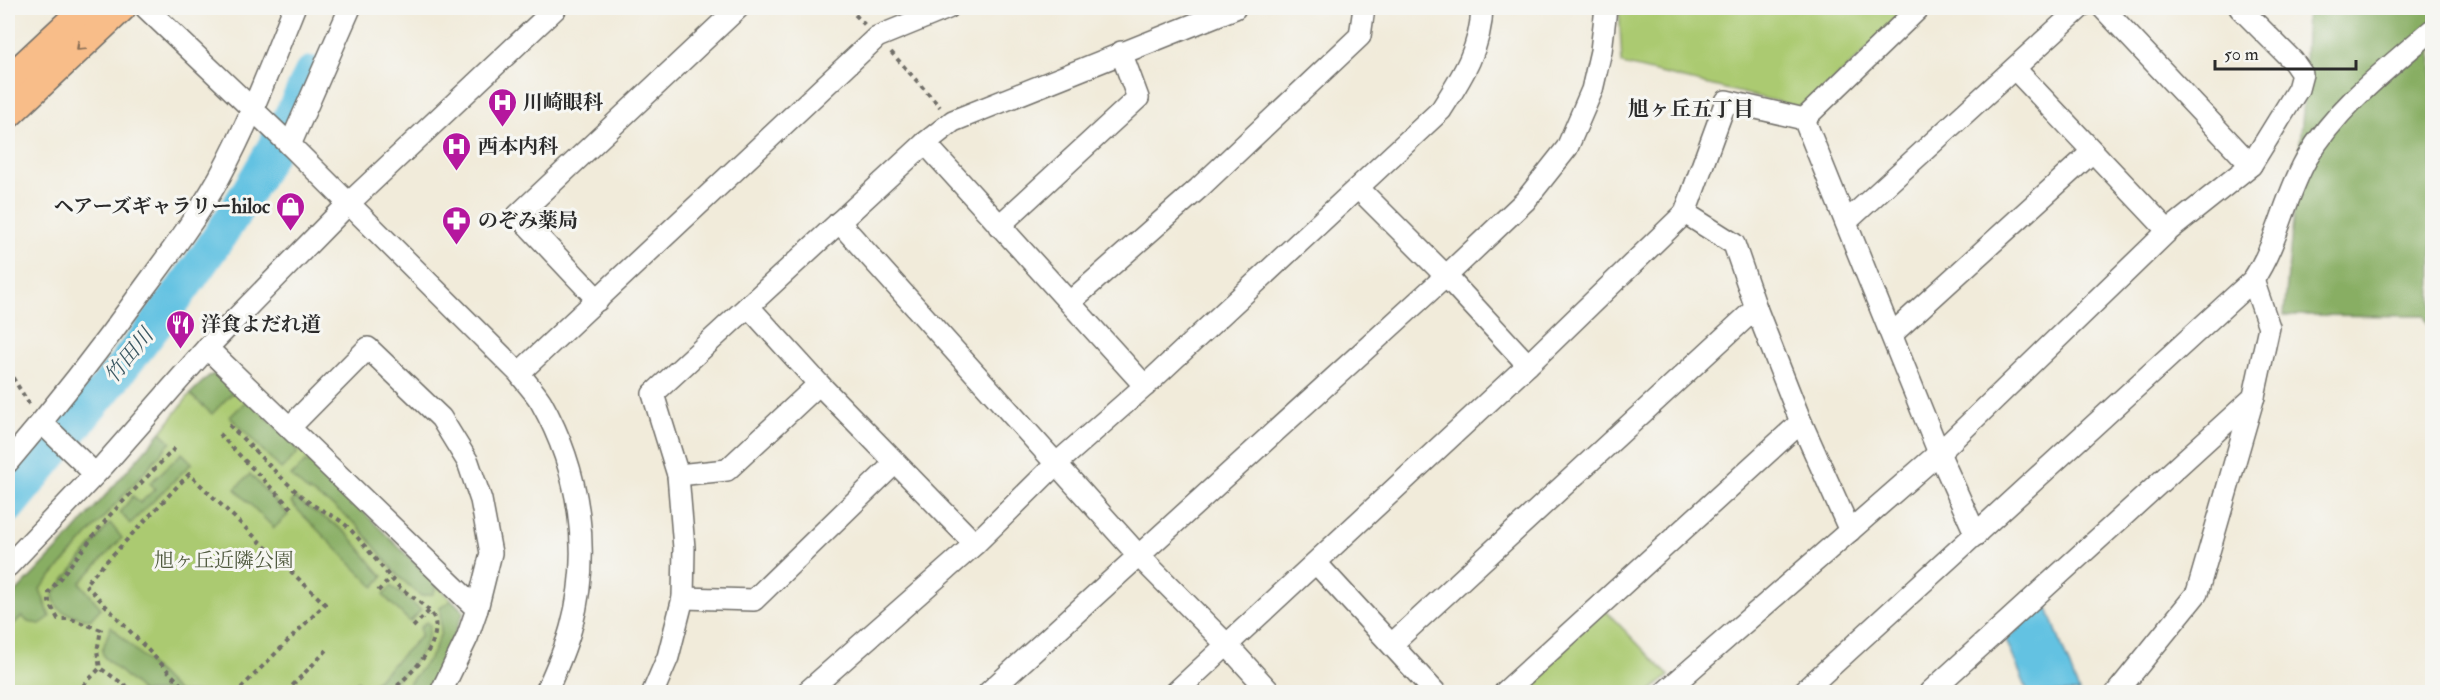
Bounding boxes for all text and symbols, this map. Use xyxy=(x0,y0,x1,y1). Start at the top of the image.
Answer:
scale bar xyxy=(2215,33,2356,71)
one-way arrow xyxy=(76,40,87,51)
text: 50 m xyxy=(2224,43,2259,66)
hospital icon: 川崎眼科 xyxy=(486,86,518,128)
place label: 川崎眼科 xyxy=(523,90,603,115)
district label: 旭ヶ丘五丁目 xyxy=(1628,96,1754,123)
hospital icon: 西本内科 xyxy=(441,130,473,172)
place label: 西本内科 xyxy=(478,134,558,159)
shop icon: ヘアーズギャラリーhiloc xyxy=(275,190,307,232)
place label: ヘアーズギャラリーhiloc xyxy=(54,194,271,219)
pharmacy icon: のぞみ薬局 xyxy=(441,204,473,246)
place label: のぞみ薬局 xyxy=(478,208,578,233)
restaurant icon: 洋食よだれ道 xyxy=(164,308,196,350)
place label: 洋食よだれ道 xyxy=(201,312,321,337)
water label: 竹田川 xyxy=(99,321,161,389)
park label: 旭ヶ丘近隣公園 xyxy=(154,548,294,573)

